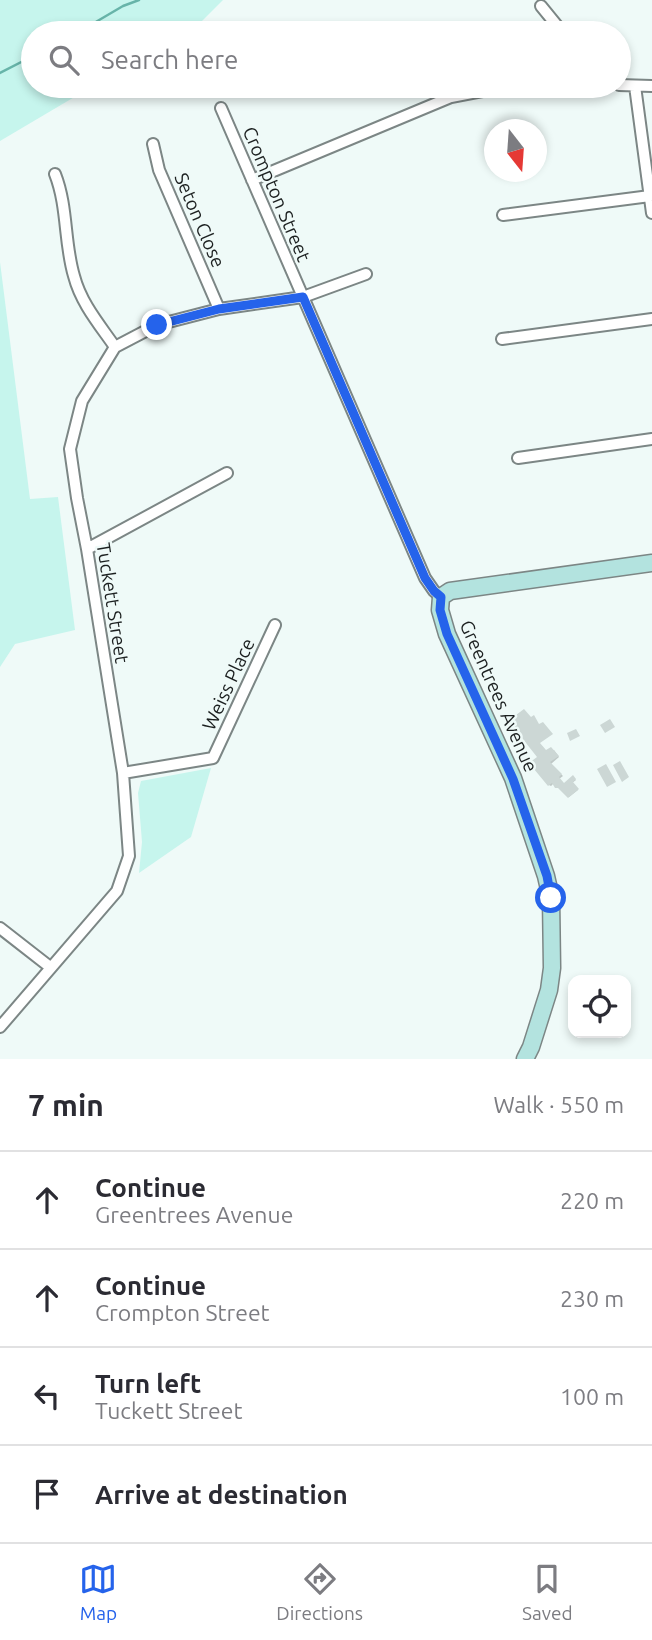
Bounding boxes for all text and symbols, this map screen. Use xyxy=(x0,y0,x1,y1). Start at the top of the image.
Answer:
search box xyxy=(21,21,631,98)
icon: search xyxy=(45,41,83,79)
text: Search here xyxy=(101,45,238,74)
north arrow xyxy=(484,119,547,182)
street label: Crompton Street xyxy=(239,123,316,265)
street label: Seton Close xyxy=(170,169,230,271)
route end xyxy=(141,309,172,340)
street label: Tuckett Street xyxy=(93,541,133,665)
street label: Greentrees Avenue xyxy=(456,617,542,775)
street label: Weiss Place xyxy=(197,635,259,733)
route start xyxy=(535,882,566,913)
map controls xyxy=(568,975,631,1038)
button: locate xyxy=(568,975,631,1038)
text: 7 min xyxy=(28,1088,104,1122)
text: Walk · 550 m xyxy=(493,1092,624,1117)
text: Continue xyxy=(95,1173,206,1202)
icon: ahead xyxy=(28,1181,66,1219)
text: 220 m xyxy=(560,1188,624,1213)
text: Greentrees Avenue xyxy=(95,1202,293,1227)
text: Continue xyxy=(95,1271,206,1300)
icon: ahead xyxy=(28,1279,66,1317)
text: 230 m xyxy=(560,1286,624,1311)
text: Crompton Street xyxy=(95,1300,270,1325)
text: Turn left xyxy=(95,1369,201,1398)
icon: left xyxy=(28,1377,66,1415)
text: 100 m xyxy=(560,1384,624,1409)
text: Tuckett Street xyxy=(95,1398,242,1423)
icon: arrive xyxy=(28,1475,66,1513)
text: Arrive at destination xyxy=(95,1480,348,1509)
tab: Map xyxy=(79,1560,117,1624)
tab: Directions xyxy=(276,1560,363,1624)
tab: Saved xyxy=(522,1560,573,1624)

